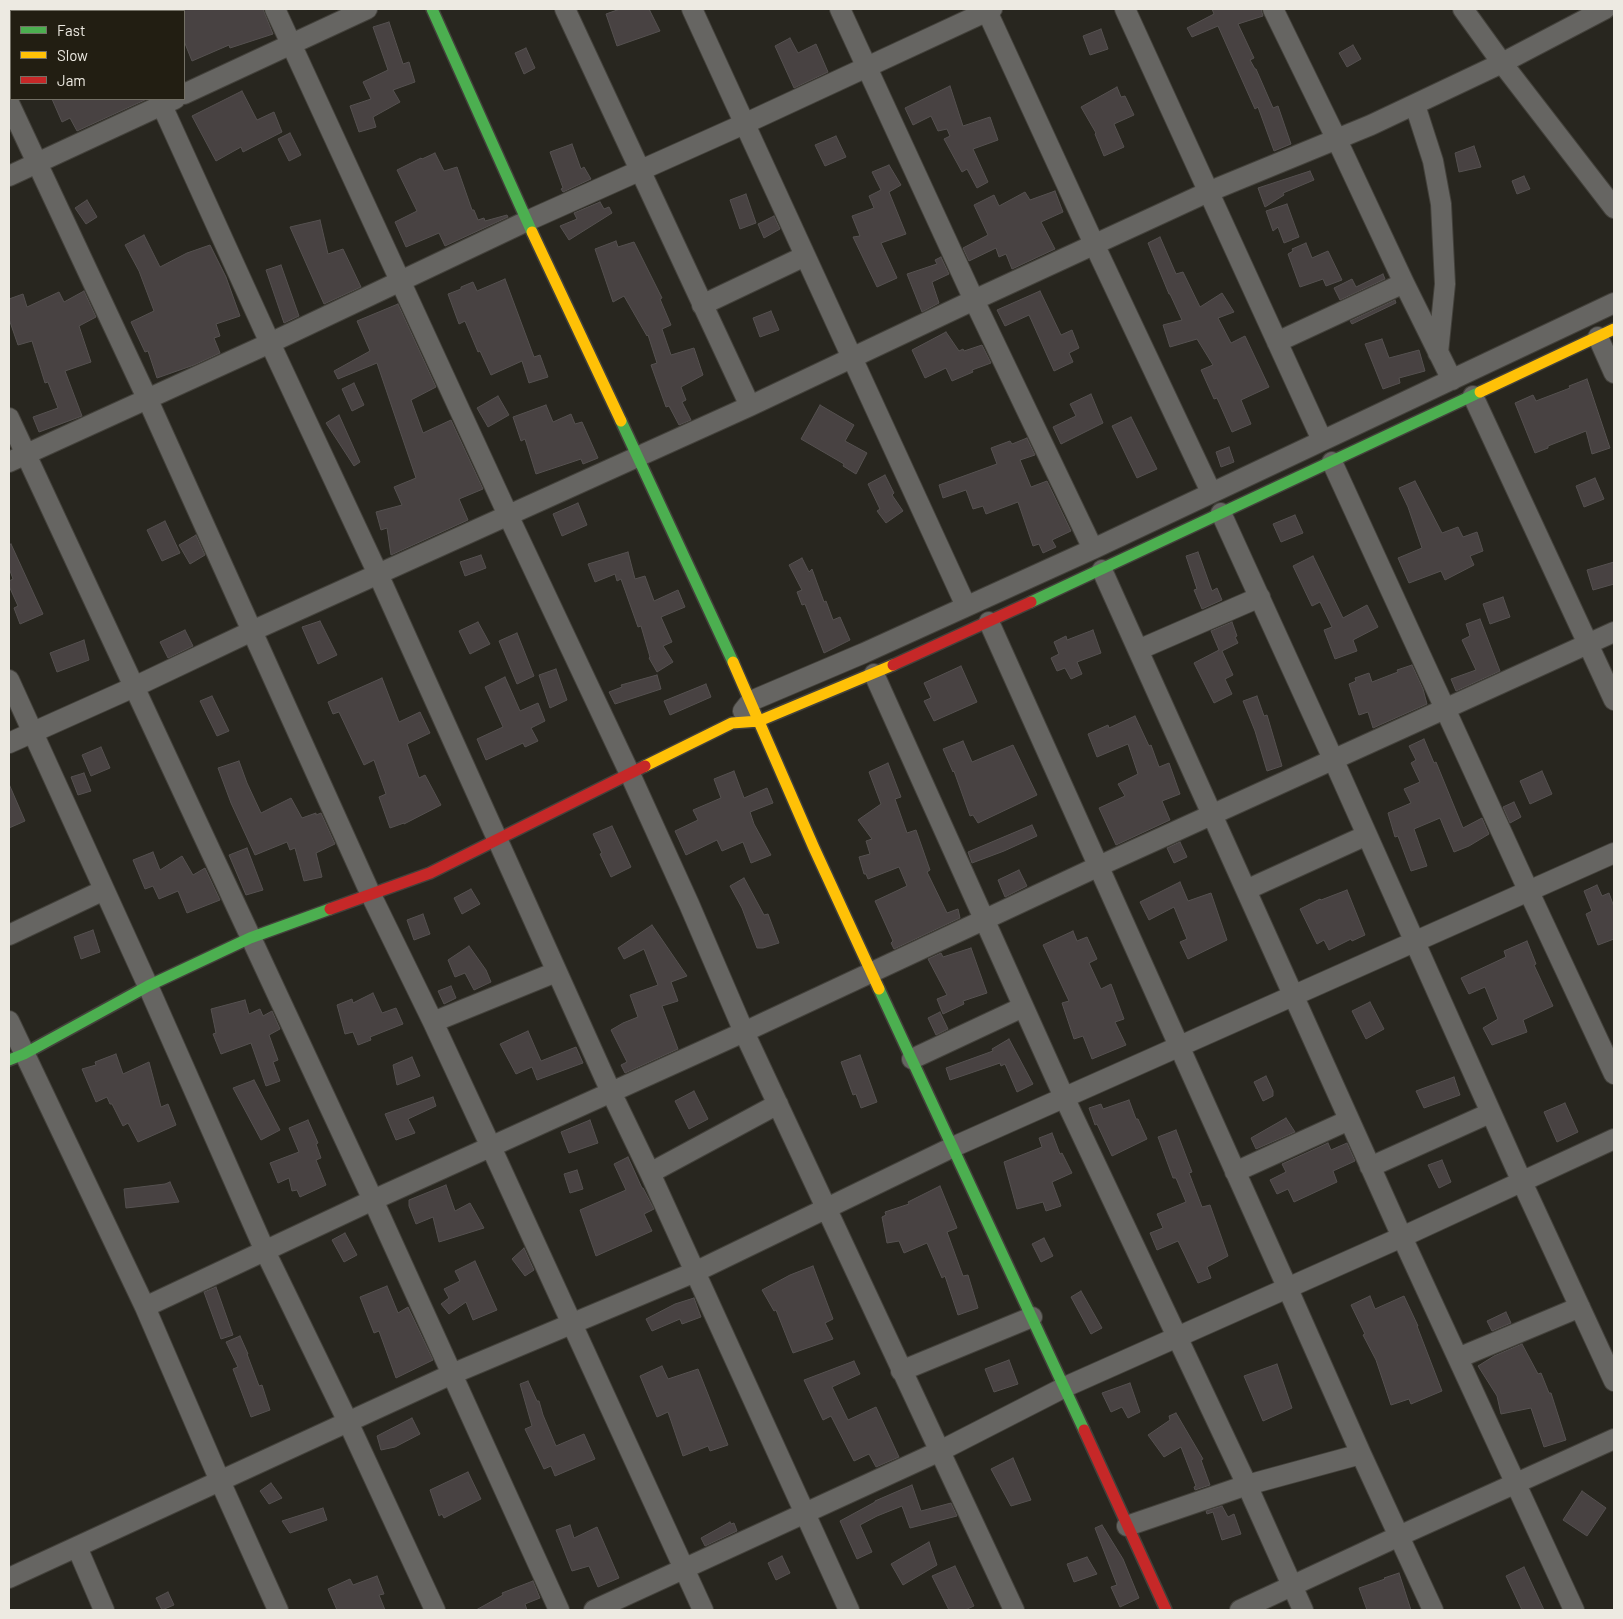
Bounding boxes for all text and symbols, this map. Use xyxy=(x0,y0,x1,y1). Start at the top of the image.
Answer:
legend xyxy=(10,10,185,100)
text: Fast xyxy=(57,21,85,39)
text: Slow xyxy=(57,46,88,64)
text: Jam xyxy=(57,71,86,89)

